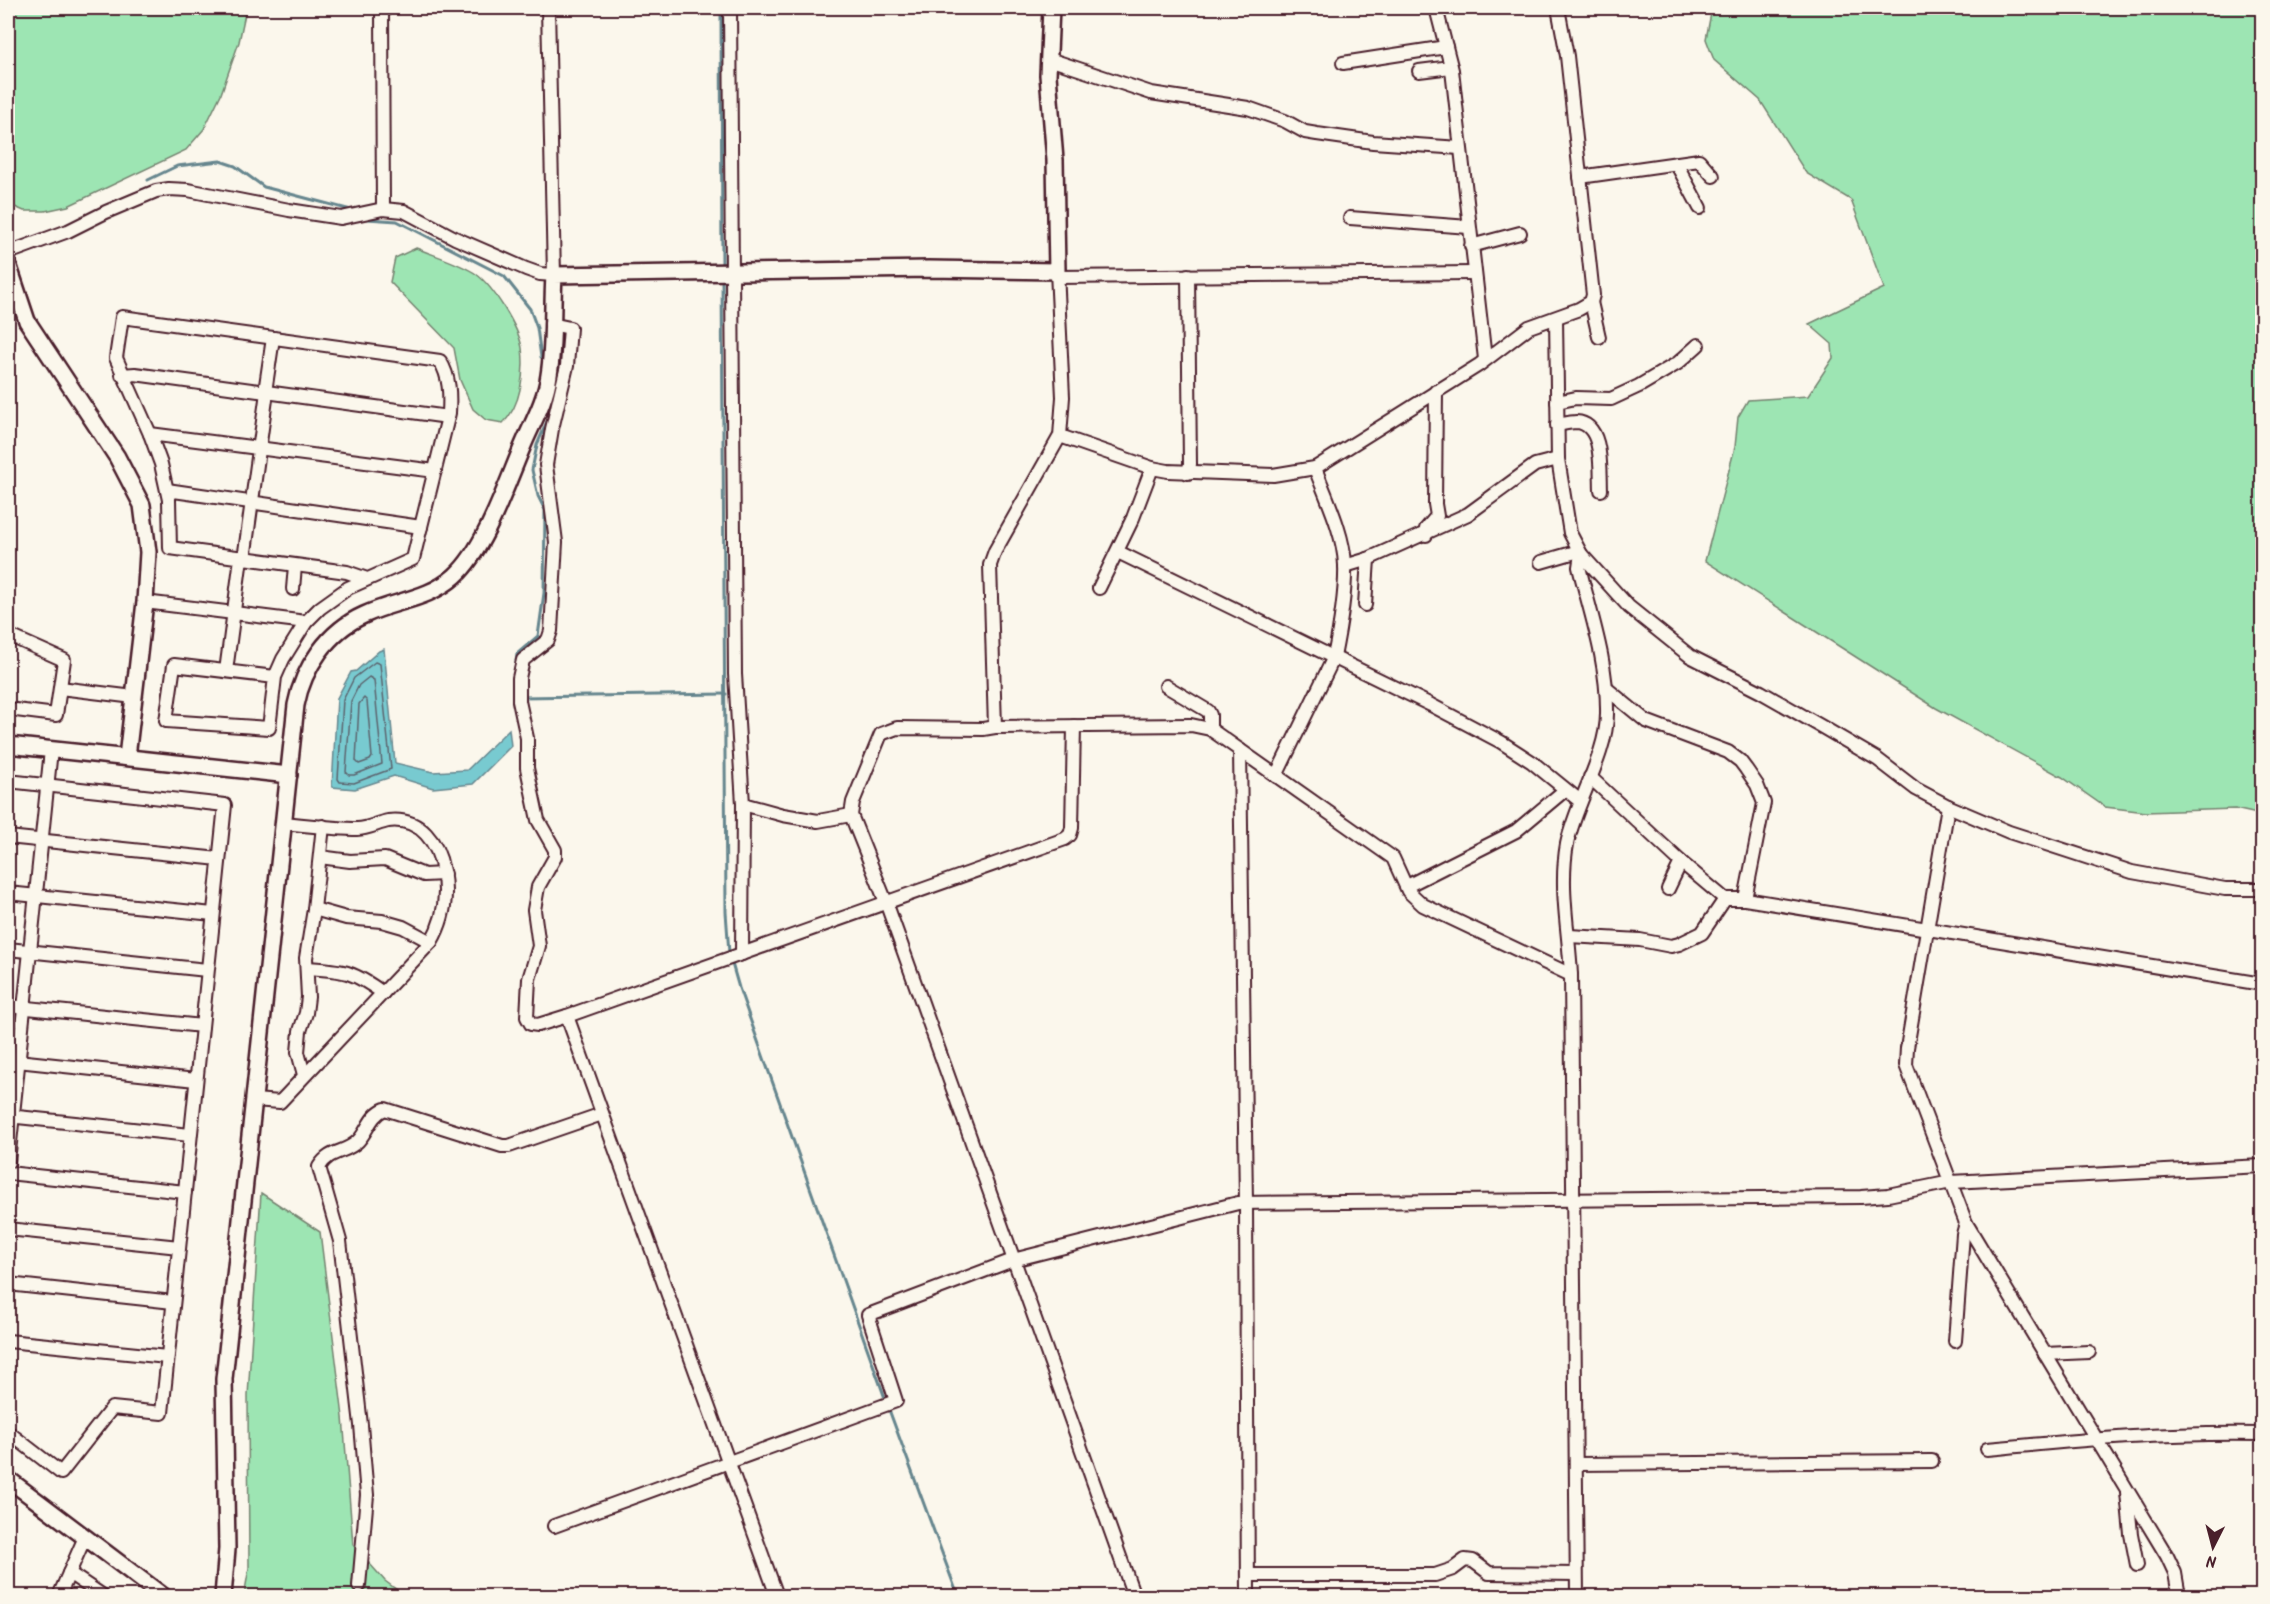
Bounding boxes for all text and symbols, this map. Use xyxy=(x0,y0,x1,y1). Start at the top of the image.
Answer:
north arrow xyxy=(2183,1517,2243,1577)
text: N xyxy=(2205,1547,2218,1573)

